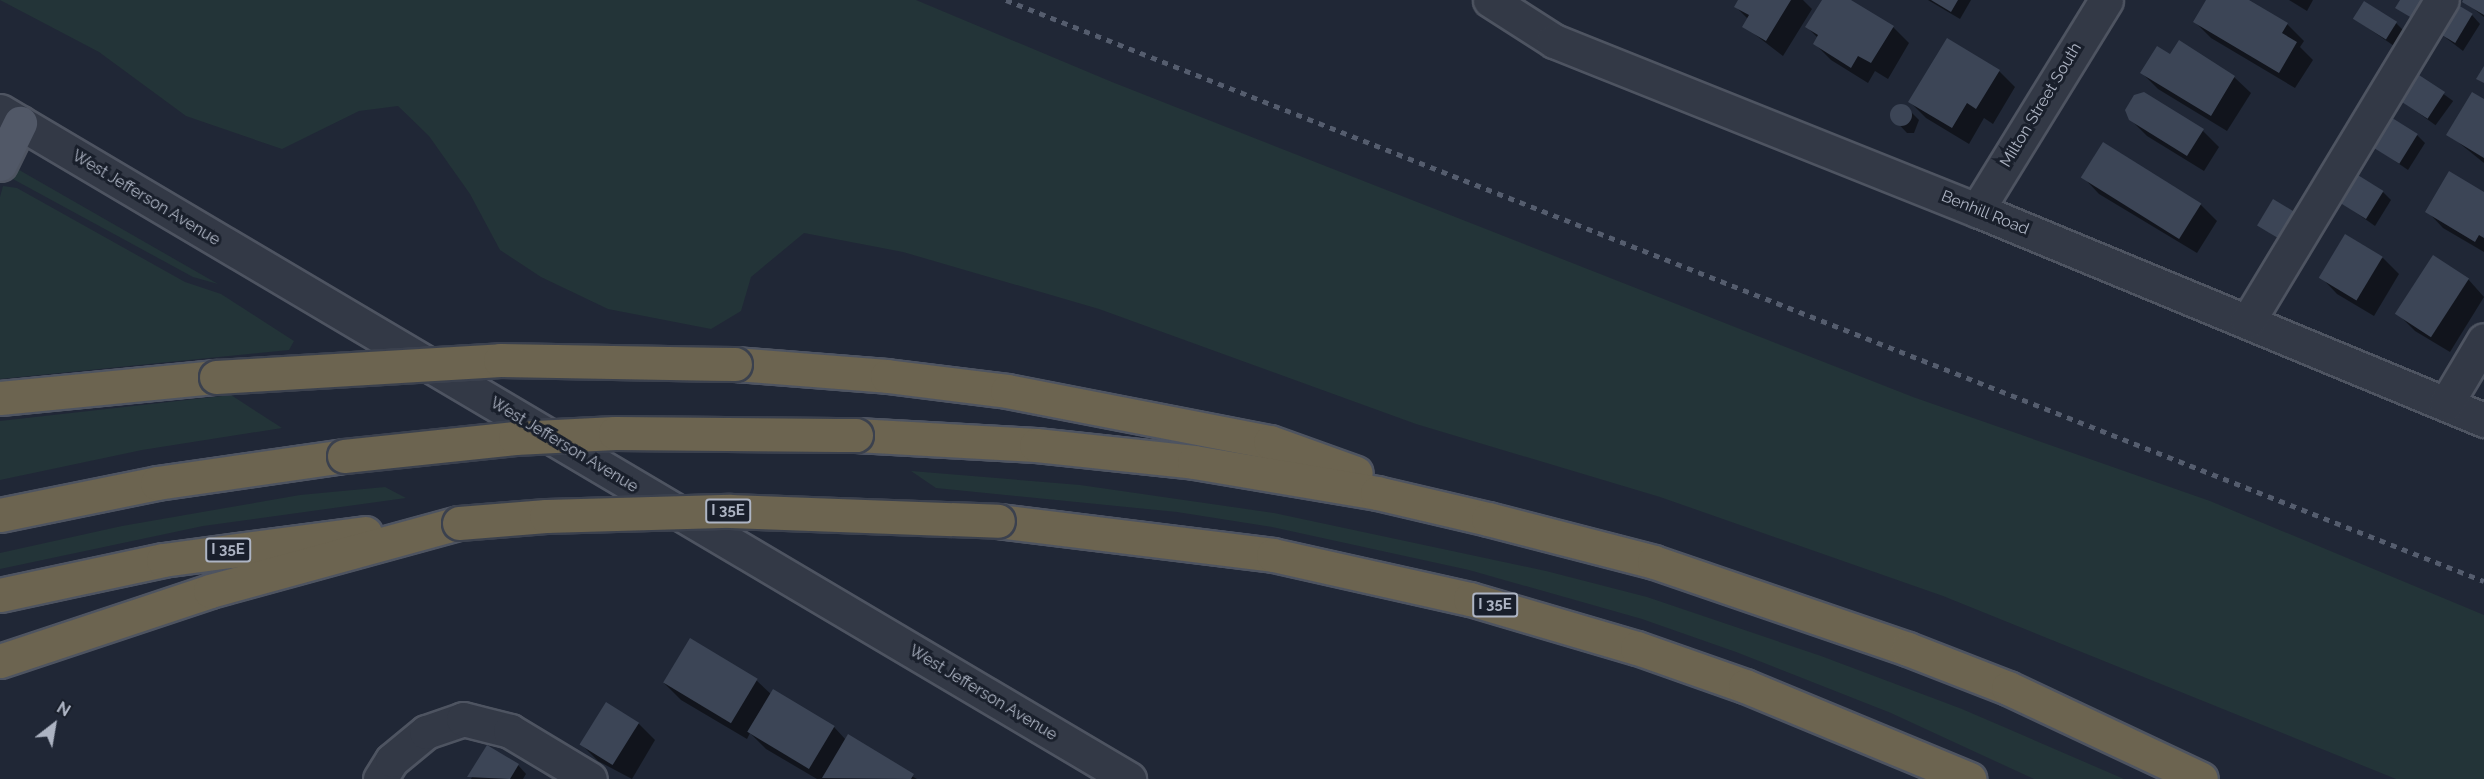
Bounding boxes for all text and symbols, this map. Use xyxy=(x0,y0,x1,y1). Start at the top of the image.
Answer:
street label: Milton Street South xyxy=(1996,39,2086,171)
street label: West Jefferson Avenue xyxy=(68,146,224,250)
street label: Benhill Road xyxy=(1938,187,2032,239)
street label: West Jefferson Avenue xyxy=(486,393,642,497)
road number: I 35E xyxy=(704,499,752,523)
road number: I 35E xyxy=(204,538,252,562)
road number: I 35E xyxy=(1471,593,1519,617)
street label: West Jefferson Avenue xyxy=(905,641,1061,745)
north arrow xyxy=(24,695,84,755)
text: N xyxy=(53,698,74,720)

